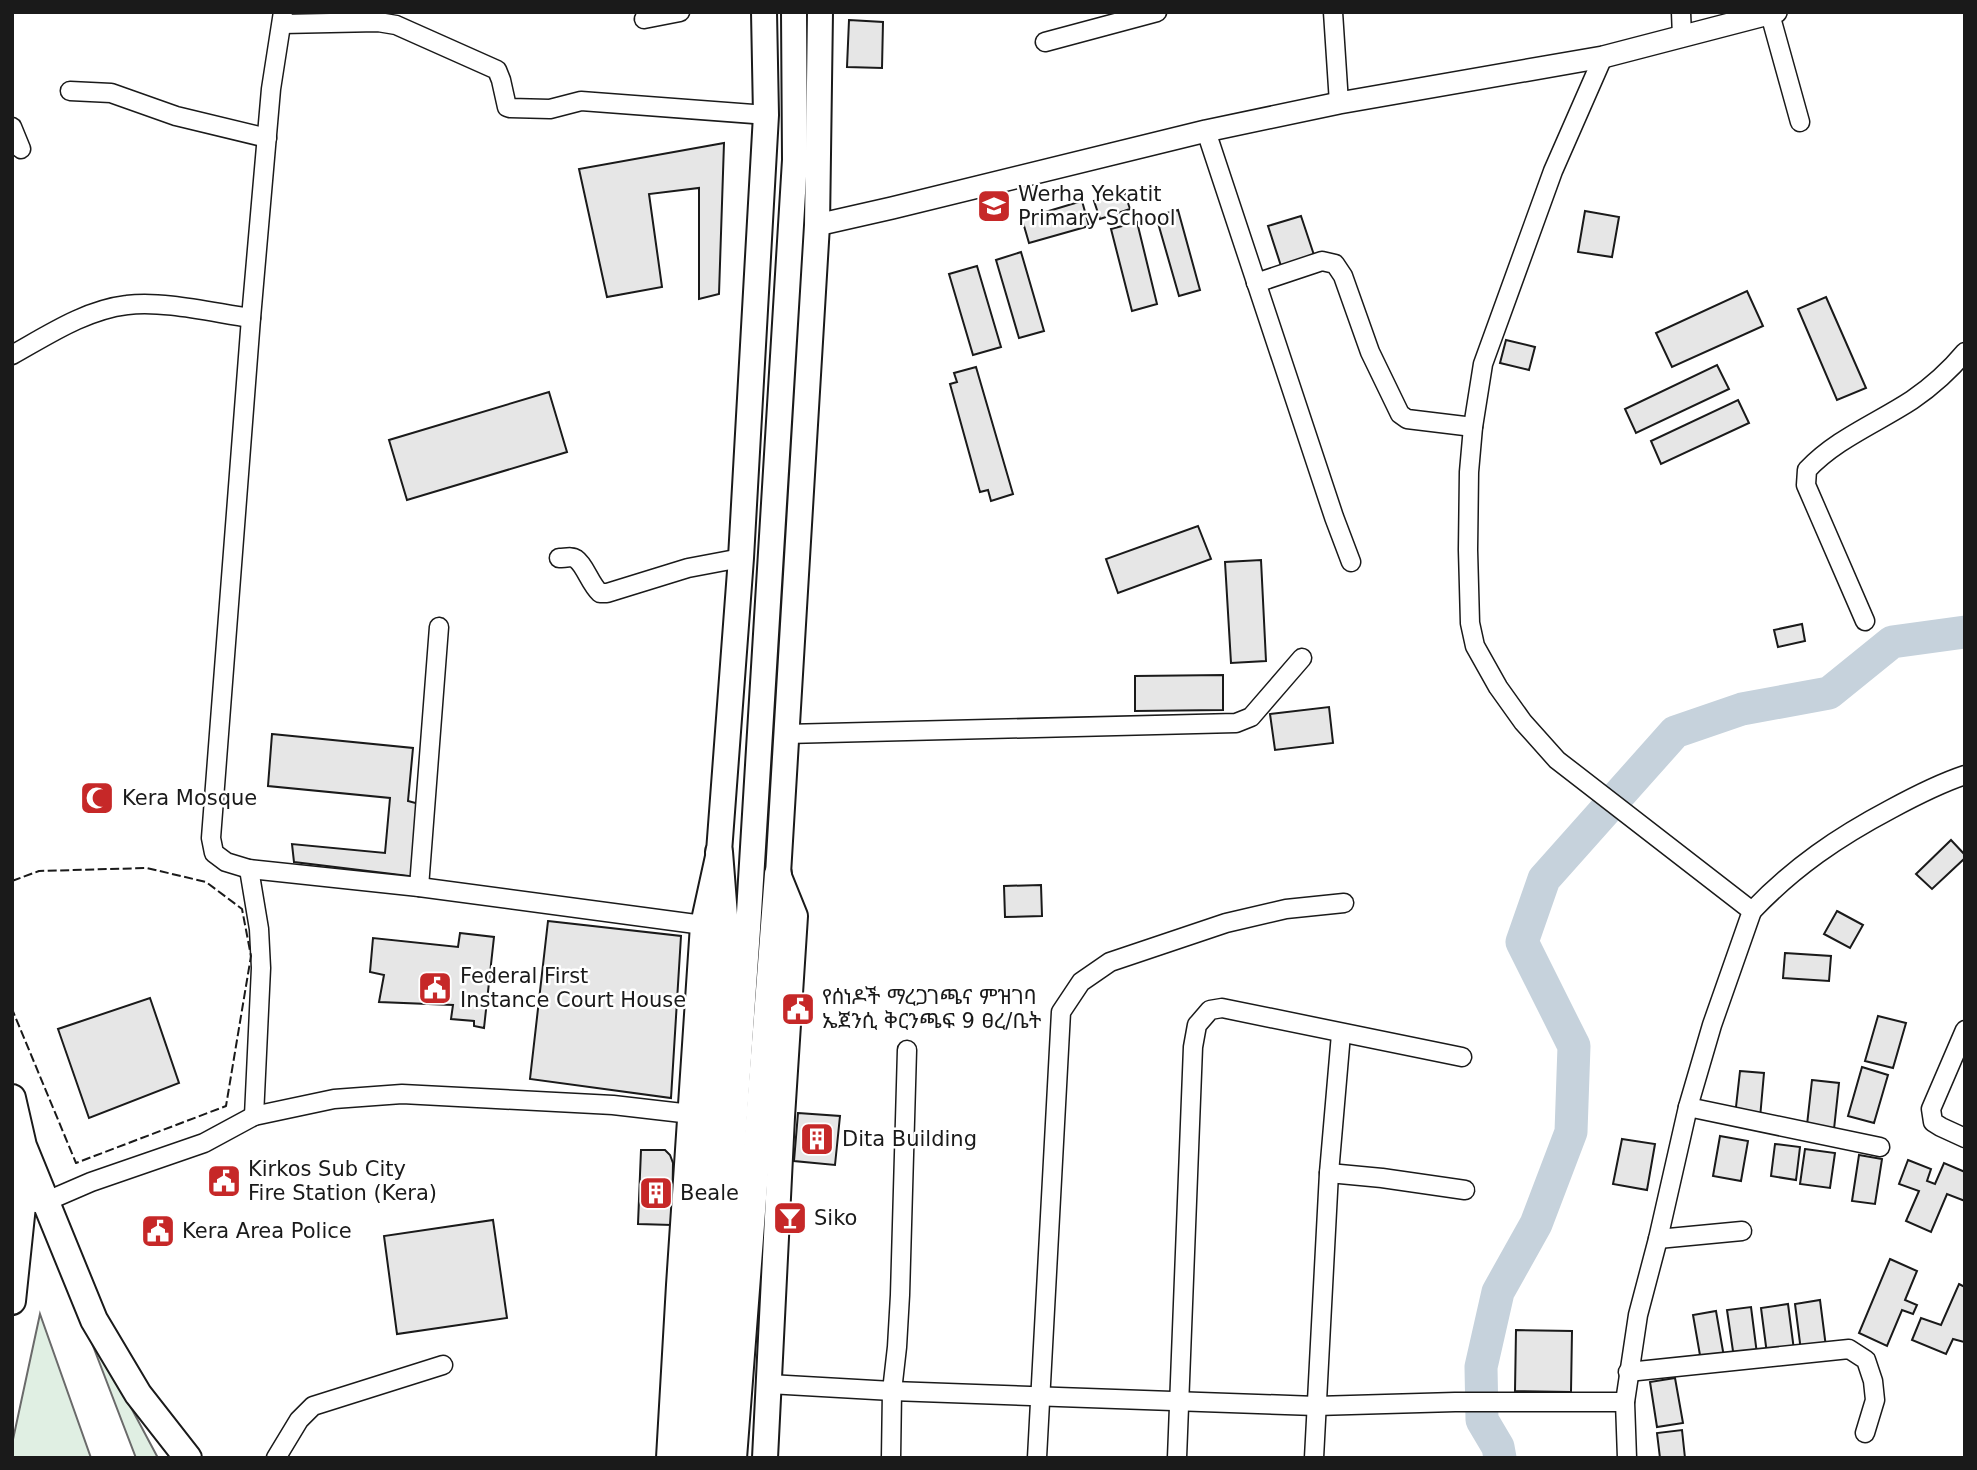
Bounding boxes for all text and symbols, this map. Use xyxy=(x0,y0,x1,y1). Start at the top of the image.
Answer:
place label: Werha Yekatit Primary School xyxy=(1018,182,1176,230)
school or university icon: Werha Yekatit Primary School xyxy=(975,187,1013,225)
mosque icon: Kera Mosque xyxy=(78,779,116,817)
place label: Kera Mosque xyxy=(122,786,257,810)
place label: Federal First Instance Court House xyxy=(460,964,686,1012)
public building icon: Federal First Instance Court House xyxy=(416,969,454,1007)
place label: የሰነዶች ማረጋገጫና ምዝገባ ኤጀንሲ ቅርንጫፍ 9 ፀረ/ቤት xyxy=(822,985,1042,1033)
public building icon: የሰነዶች ማረጋገጫና ምዝገባ ኤጀንሲ ቅርንጫፍ 9 ፀረ/ቤት xyxy=(779,990,817,1028)
building icon: Dita Building xyxy=(798,1120,836,1158)
place label: Dita Building xyxy=(842,1127,977,1151)
place label: Kirkos Sub City Fire Station (Kera) xyxy=(248,1157,437,1205)
public building icon: Kirkos Sub City Fire Station (Kera) xyxy=(205,1162,243,1200)
building icon: Beale xyxy=(637,1174,675,1212)
place label: Beale xyxy=(680,1181,739,1205)
bar icon: Siko xyxy=(771,1199,809,1237)
place label: Siko xyxy=(814,1206,857,1230)
public building icon: Kera Area Police xyxy=(139,1212,177,1250)
place label: Kera Area Police xyxy=(182,1219,352,1243)

